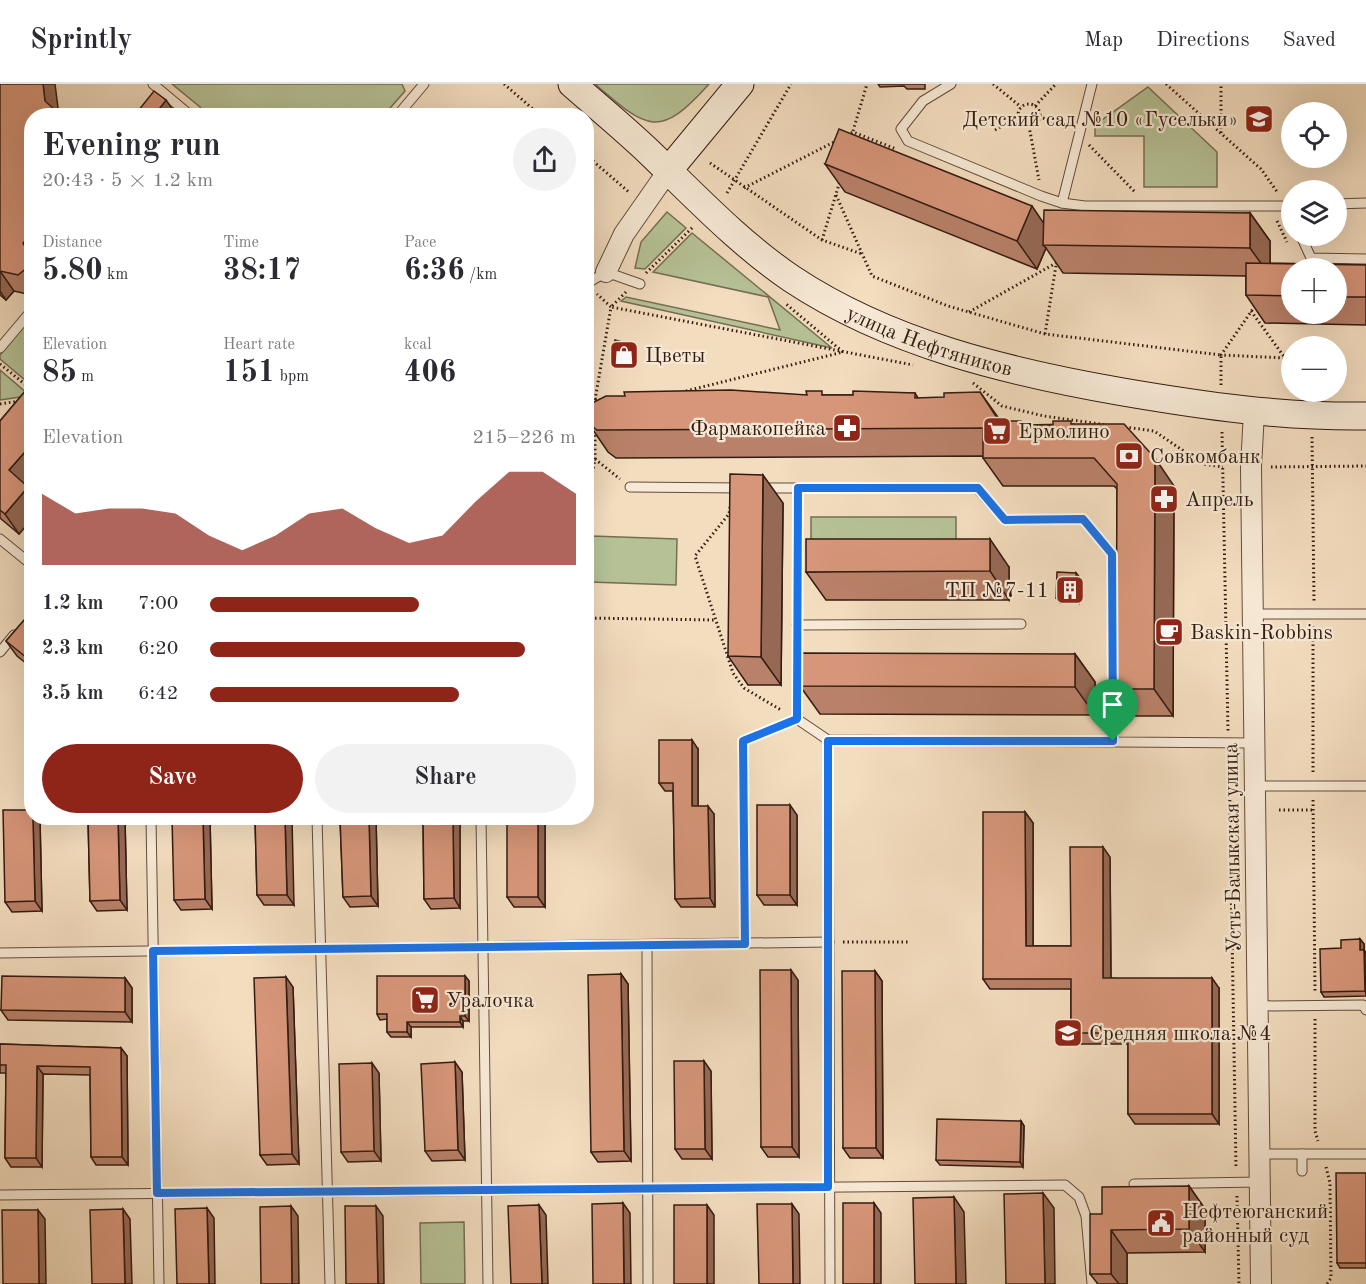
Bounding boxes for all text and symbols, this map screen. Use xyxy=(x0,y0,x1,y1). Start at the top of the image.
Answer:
text: Sprintly xyxy=(30,27,132,55)
text: Map xyxy=(1084,30,1123,51)
text: Directions xyxy=(1156,30,1250,51)
text: Saved xyxy=(1283,30,1336,51)
map controls xyxy=(1281,102,1347,402)
button: locate xyxy=(1281,102,1347,168)
school or university icon: Детский сад №10 «Гусельки» xyxy=(1243,103,1275,135)
place label: Детский сад №10 «Гусельки» xyxy=(962,110,1238,131)
button: share xyxy=(513,128,576,191)
text: Evening run xyxy=(42,130,221,163)
text: 20:43 · 5 × 1.2 km xyxy=(42,171,213,191)
button: layers xyxy=(1281,180,1347,246)
text: Distance xyxy=(42,235,102,251)
text: Time xyxy=(223,235,259,251)
text: Pace xyxy=(404,235,436,251)
text: 5.80 xyxy=(42,256,103,286)
text: 38:17 xyxy=(223,256,301,286)
text: 6:36 xyxy=(404,256,465,286)
button: + xyxy=(1281,258,1347,324)
text: km xyxy=(103,267,128,283)
text: /km xyxy=(465,267,497,283)
street label: улица Нефтяников xyxy=(843,303,1014,381)
button: − xyxy=(1281,336,1347,402)
text: Elevation xyxy=(42,337,107,353)
text: Heart rate xyxy=(223,337,295,353)
text: kcal xyxy=(404,337,432,353)
shop icon: Цветы xyxy=(608,339,640,371)
place label: Цветы xyxy=(645,346,705,367)
text: 85 xyxy=(42,358,77,388)
text: 151 xyxy=(223,358,275,388)
text: 406 xyxy=(404,358,456,388)
text: m xyxy=(77,369,94,385)
text: bpm xyxy=(275,369,309,385)
pharmacy icon: Фармакопейка xyxy=(831,412,863,444)
supermarket icon: Ермолино xyxy=(981,415,1013,447)
place label: Фармакопейка xyxy=(690,419,826,440)
place label: Ермолино xyxy=(1018,422,1110,443)
text: Elevation xyxy=(42,428,123,448)
text: 215–226 m xyxy=(473,428,576,448)
bank icon: Совкомбанк xyxy=(1113,440,1145,472)
place label: Совкомбанк xyxy=(1150,447,1261,468)
pharmacy icon: Апрель xyxy=(1148,483,1180,515)
place label: Апрель xyxy=(1185,490,1254,511)
building icon: ТП №7-11 xyxy=(1054,574,1086,606)
place label: ТП №7-11 xyxy=(945,581,1049,602)
text: 1.2 km xyxy=(42,594,104,614)
text: 7:00 xyxy=(138,594,178,614)
cafe icon: Baskin-Robbins xyxy=(1153,616,1185,648)
place label: Baskin-Robbins xyxy=(1190,623,1333,644)
text: 2.3 km xyxy=(42,639,104,659)
text: 6:20 xyxy=(138,639,178,659)
pin xyxy=(1087,679,1138,741)
text: 3.5 km xyxy=(42,684,104,704)
text: 6:42 xyxy=(138,684,178,704)
icon: arrive xyxy=(1096,688,1129,721)
street label: Усть-Балыкская улица xyxy=(1221,743,1246,953)
button: Save xyxy=(42,744,303,813)
button: Share xyxy=(315,744,576,813)
supermarket icon: Уралочка xyxy=(409,984,441,1016)
place label: Уралочка xyxy=(446,991,534,1012)
school or university icon: Средняя школа №4 xyxy=(1052,1017,1084,1049)
place label: Средняя школа №4 xyxy=(1089,1024,1272,1045)
place label: Нефтеюганский районный суд xyxy=(1182,1202,1328,1247)
public building icon: Нефтеюганский районный суд xyxy=(1145,1207,1177,1239)

